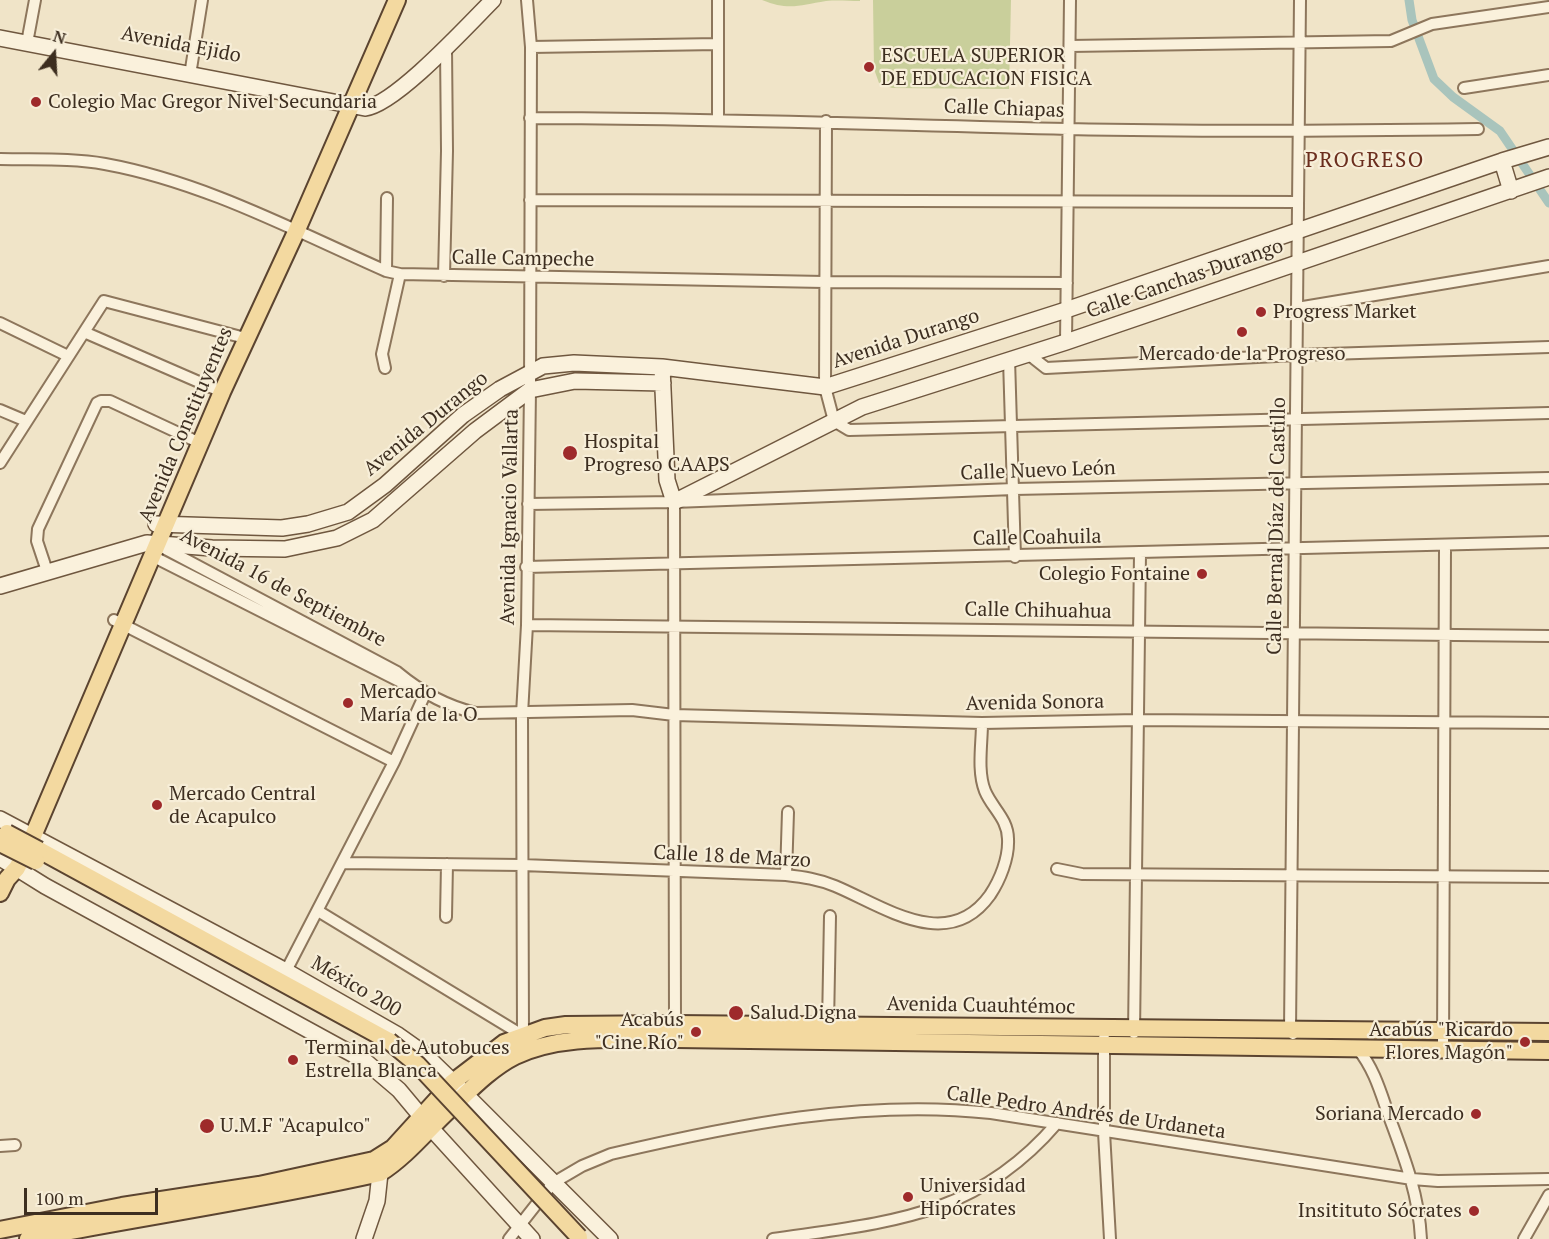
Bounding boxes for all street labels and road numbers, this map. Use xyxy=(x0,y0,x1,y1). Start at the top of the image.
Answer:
street label: Avenida Ejido xyxy=(119,22,243,68)
street label: Calle Chiapas xyxy=(943,95,1065,123)
street label: Calle Canchas Durango xyxy=(1084,234,1286,324)
street label: Calle Campeche xyxy=(451,246,595,272)
street label: Avenida Durango xyxy=(830,304,982,374)
street label: Avenida Constituyentes xyxy=(134,324,238,526)
street label: Avenida Durango xyxy=(359,367,493,481)
street label: Calle Bernal Díaz del Castillo xyxy=(1263,397,1291,655)
street label: Avenida Ignacio Vallarta xyxy=(496,409,524,625)
street label: Calle Nuevo León xyxy=(960,456,1116,486)
street label: Avenida 16 de Septiembre xyxy=(176,524,390,652)
street label: Calle Coahuila xyxy=(972,525,1102,551)
street label: Calle Chihuahua xyxy=(964,598,1112,624)
street label: Avenida Sonora xyxy=(966,690,1104,716)
street label: Calle 18 de Marzo xyxy=(653,841,811,873)
street label: México 200 xyxy=(307,952,405,1022)
street label: Avenida Cuauhtémoc xyxy=(886,992,1076,1020)
street label: Calle Pedro Andrés de Urdaneta xyxy=(945,1082,1227,1144)

